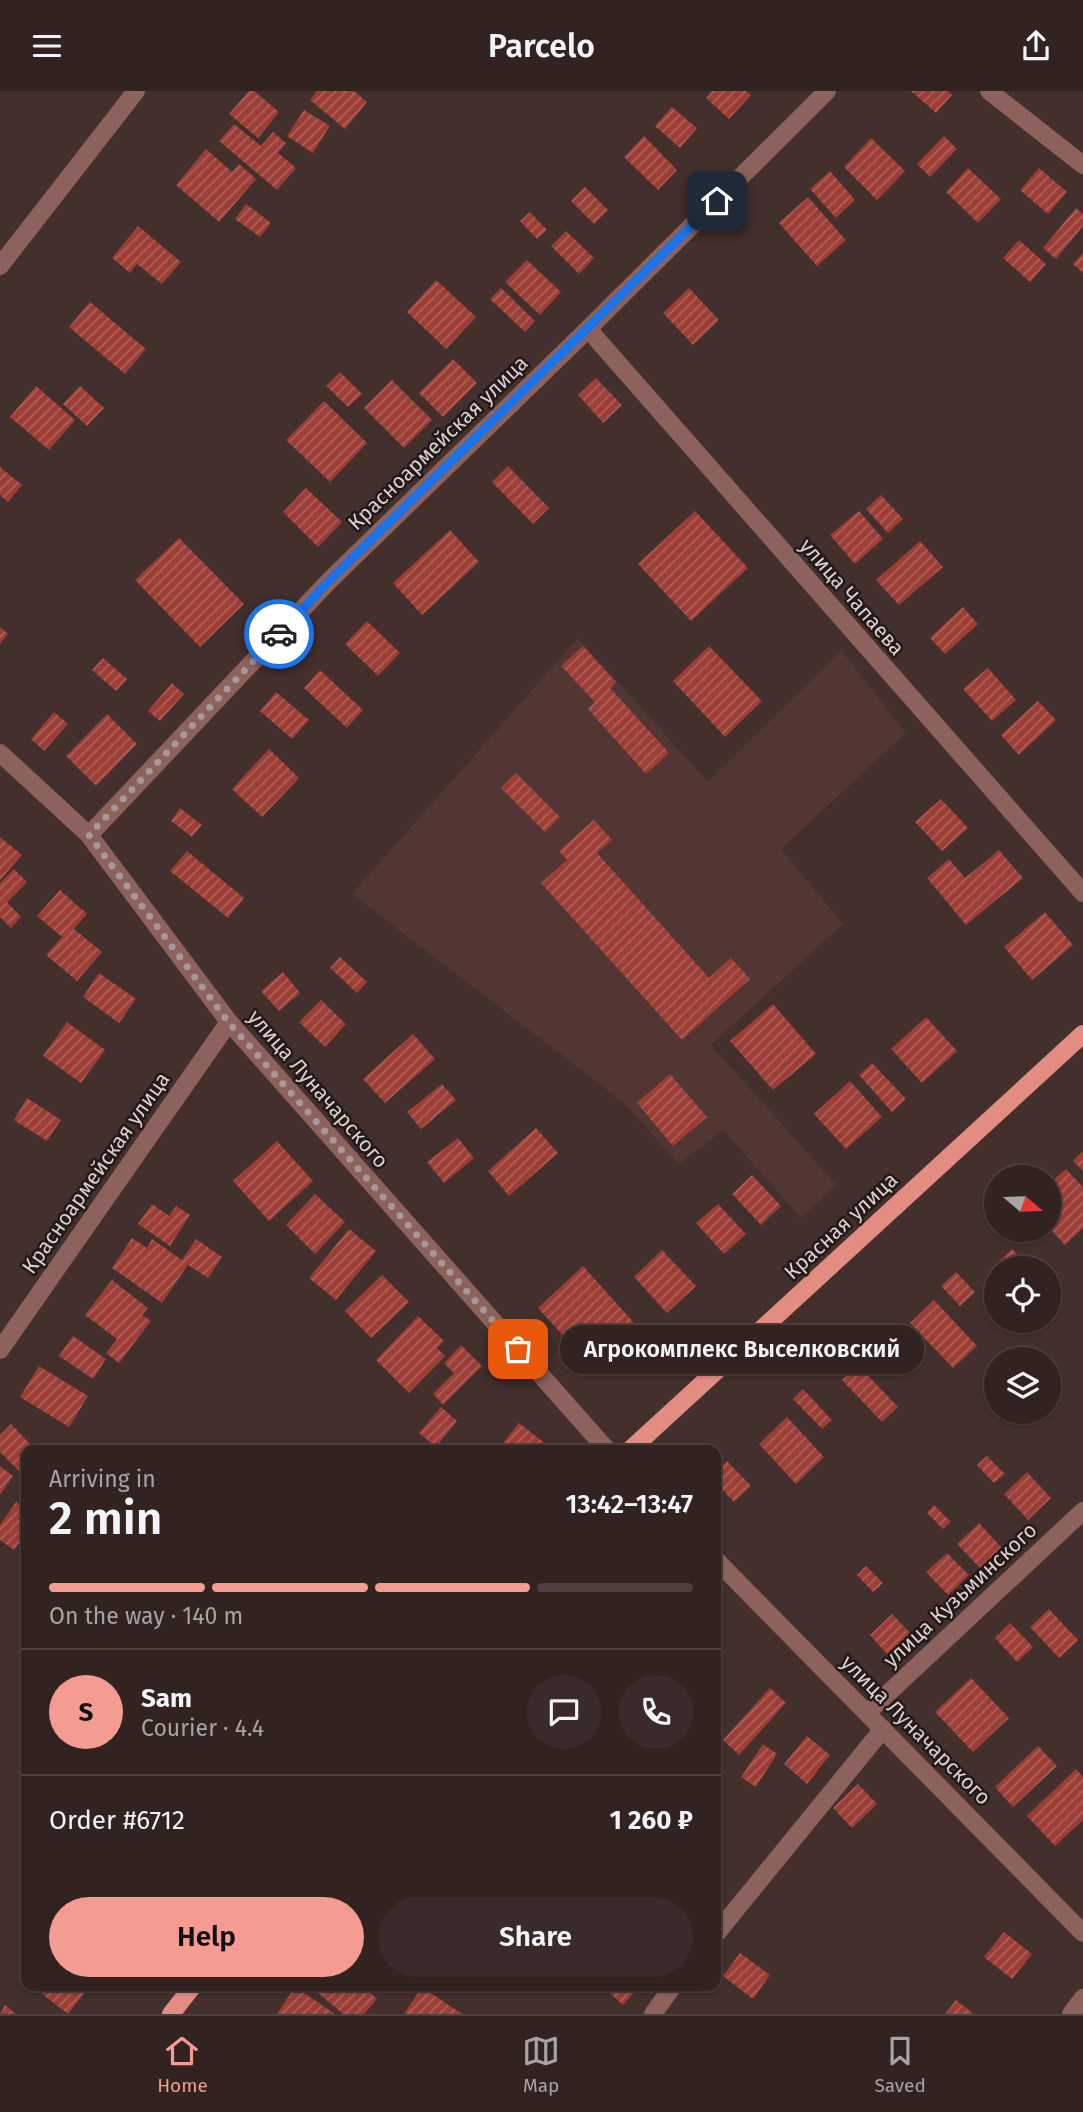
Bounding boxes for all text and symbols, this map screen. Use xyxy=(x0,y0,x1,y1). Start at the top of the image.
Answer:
icon: menu xyxy=(28,27,66,65)
text: Parcelo xyxy=(488,27,595,65)
icon: share xyxy=(1017,27,1055,65)
pin xyxy=(687,171,747,231)
icon: home xyxy=(698,182,736,220)
street label: Красноармейская улица xyxy=(343,350,533,536)
street label: улица Чапаева xyxy=(794,533,910,661)
courier xyxy=(244,599,314,669)
icon: car xyxy=(260,615,298,653)
street label: улица Луначарского xyxy=(242,1004,394,1174)
street label: Красноармейская улица xyxy=(16,1067,176,1279)
north arrow xyxy=(984,1165,1060,1243)
map controls xyxy=(984,1165,1061,1424)
street label: Красная улица xyxy=(779,1167,903,1285)
button: locate xyxy=(984,1256,1061,1333)
pin xyxy=(488,1319,548,1379)
callout: Агрокомплекс Выселковский xyxy=(560,1325,924,1373)
icon: bag xyxy=(499,1330,537,1368)
text: Агрокомплекс Выселковский xyxy=(584,1335,900,1363)
button: layers xyxy=(984,1347,1061,1424)
text: Arriving in xyxy=(49,1465,156,1493)
text: 13:42–13:47 xyxy=(566,1489,693,1520)
text: 2 min xyxy=(49,1491,162,1546)
street label: улица Кузьминского xyxy=(878,1517,1042,1673)
text: On the way · 140 m xyxy=(49,1602,243,1630)
street label: улица Луначарского xyxy=(836,1650,996,1810)
button: chat xyxy=(527,1675,601,1749)
button: phone xyxy=(619,1675,693,1749)
text: Sam xyxy=(141,1683,192,1714)
text: S xyxy=(79,1697,93,1728)
text: Courier · 4.4 xyxy=(141,1714,264,1742)
text: Order #6712 xyxy=(49,1805,185,1836)
text: 1 260 ₽ xyxy=(610,1805,693,1836)
button: Help xyxy=(49,1897,364,1977)
button: Share xyxy=(378,1897,693,1977)
tab: Home xyxy=(157,2032,208,2097)
tab: Map xyxy=(522,2032,560,2097)
tab: Saved xyxy=(874,2032,926,2097)

